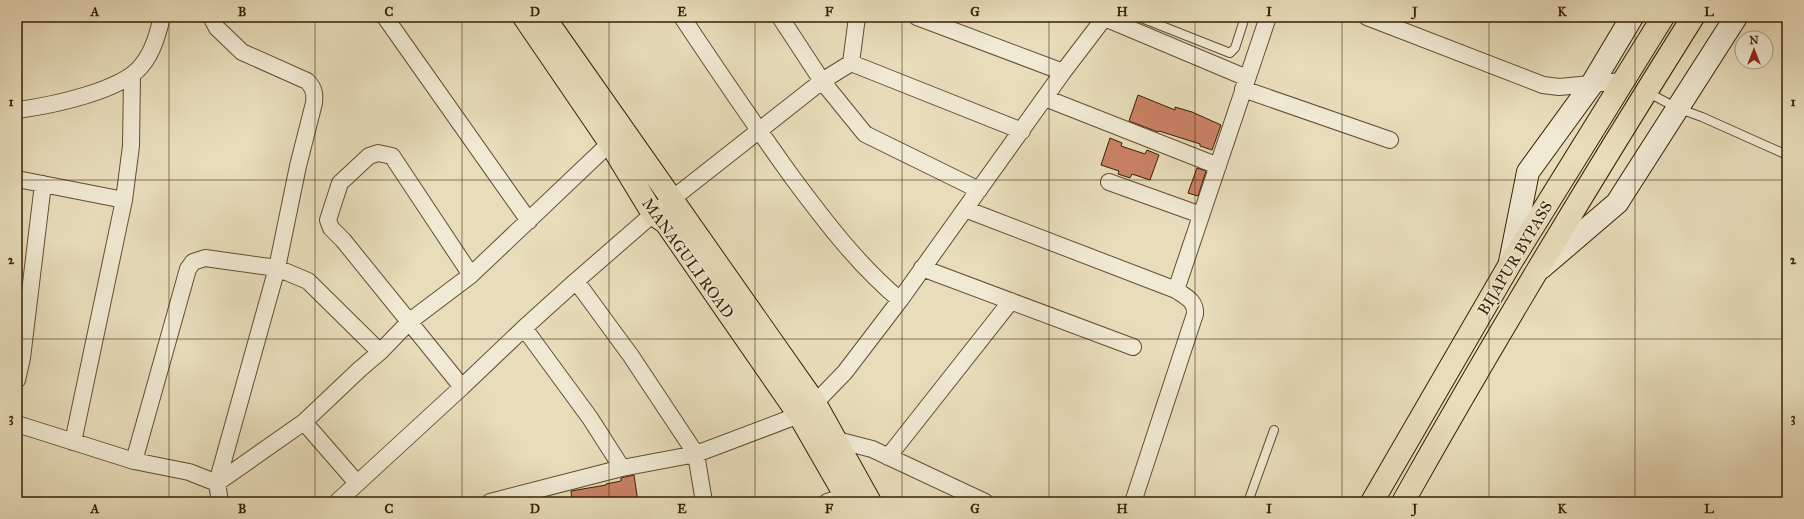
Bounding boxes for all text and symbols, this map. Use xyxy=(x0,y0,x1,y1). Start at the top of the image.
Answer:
text: A xyxy=(90,4,100,20)
text: B xyxy=(238,4,247,20)
text: C xyxy=(385,4,394,20)
text: D xyxy=(530,4,540,20)
text: E xyxy=(677,4,687,20)
text: F xyxy=(825,4,834,20)
text: G xyxy=(970,4,980,20)
text: H xyxy=(1116,4,1128,20)
text: I xyxy=(1266,4,1272,20)
text: J xyxy=(1410,4,1418,20)
text: K xyxy=(1557,4,1567,20)
text: L xyxy=(1704,4,1714,20)
north arrow xyxy=(1734,30,1774,70)
text: N xyxy=(1749,34,1759,47)
text: 1 xyxy=(8,94,14,110)
text: 1 xyxy=(1790,94,1796,110)
street label: MANAGULI ROAD xyxy=(638,194,738,322)
street label: BIJAPUR BYPASS xyxy=(1473,198,1557,319)
text: 2 xyxy=(8,252,15,268)
text: 2 xyxy=(1790,252,1797,268)
text: 3 xyxy=(8,410,14,426)
text: 3 xyxy=(1790,410,1796,426)
text: A xyxy=(90,501,100,517)
text: B xyxy=(238,501,247,517)
text: C xyxy=(385,501,394,517)
text: D xyxy=(530,501,540,517)
text: E xyxy=(677,501,687,517)
text: F xyxy=(825,501,834,517)
text: G xyxy=(970,501,980,517)
text: H xyxy=(1116,501,1128,517)
text: I xyxy=(1266,501,1272,517)
text: J xyxy=(1410,501,1418,517)
text: K xyxy=(1557,501,1567,517)
text: L xyxy=(1704,501,1714,517)

